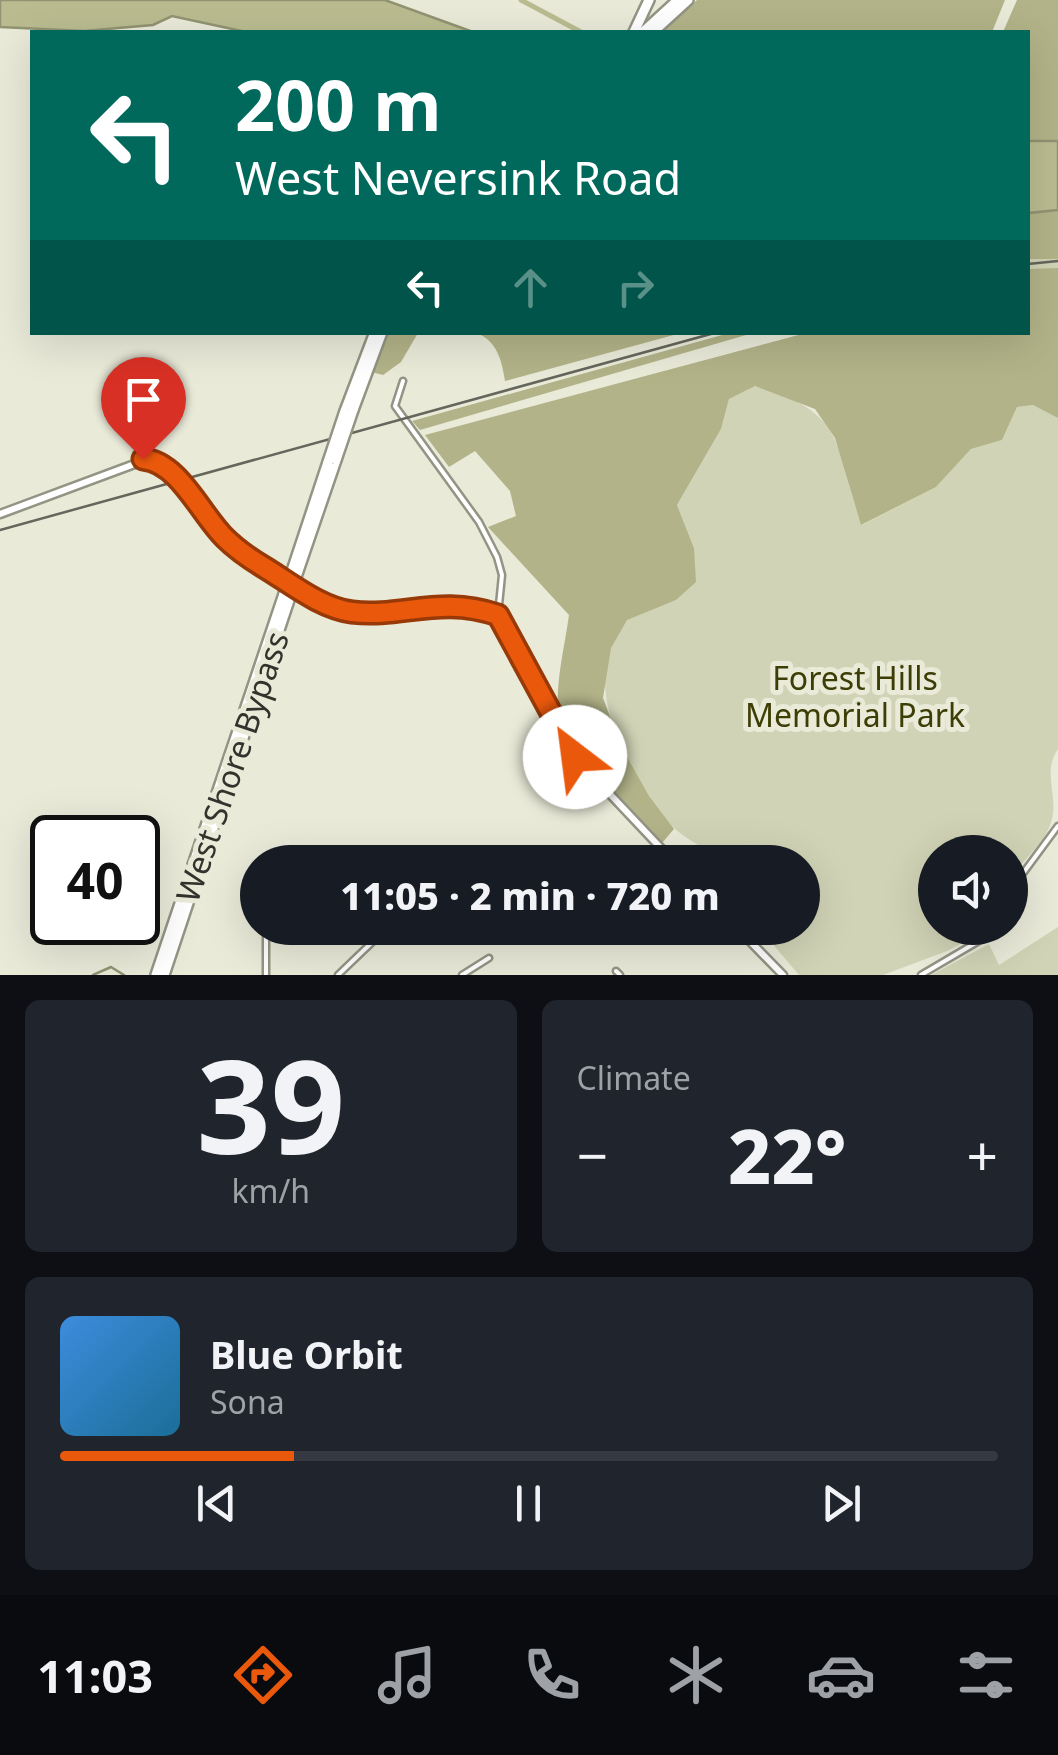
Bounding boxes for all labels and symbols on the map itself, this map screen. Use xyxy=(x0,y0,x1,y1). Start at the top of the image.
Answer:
pin xyxy=(101,357,186,460)
street label: West Shore Bypass xyxy=(165,626,298,908)
park label: Forest Hills Memorial Park xyxy=(745,656,965,736)
position arrow xyxy=(523,705,627,809)
speed limit sign: 40 xyxy=(30,815,160,945)

